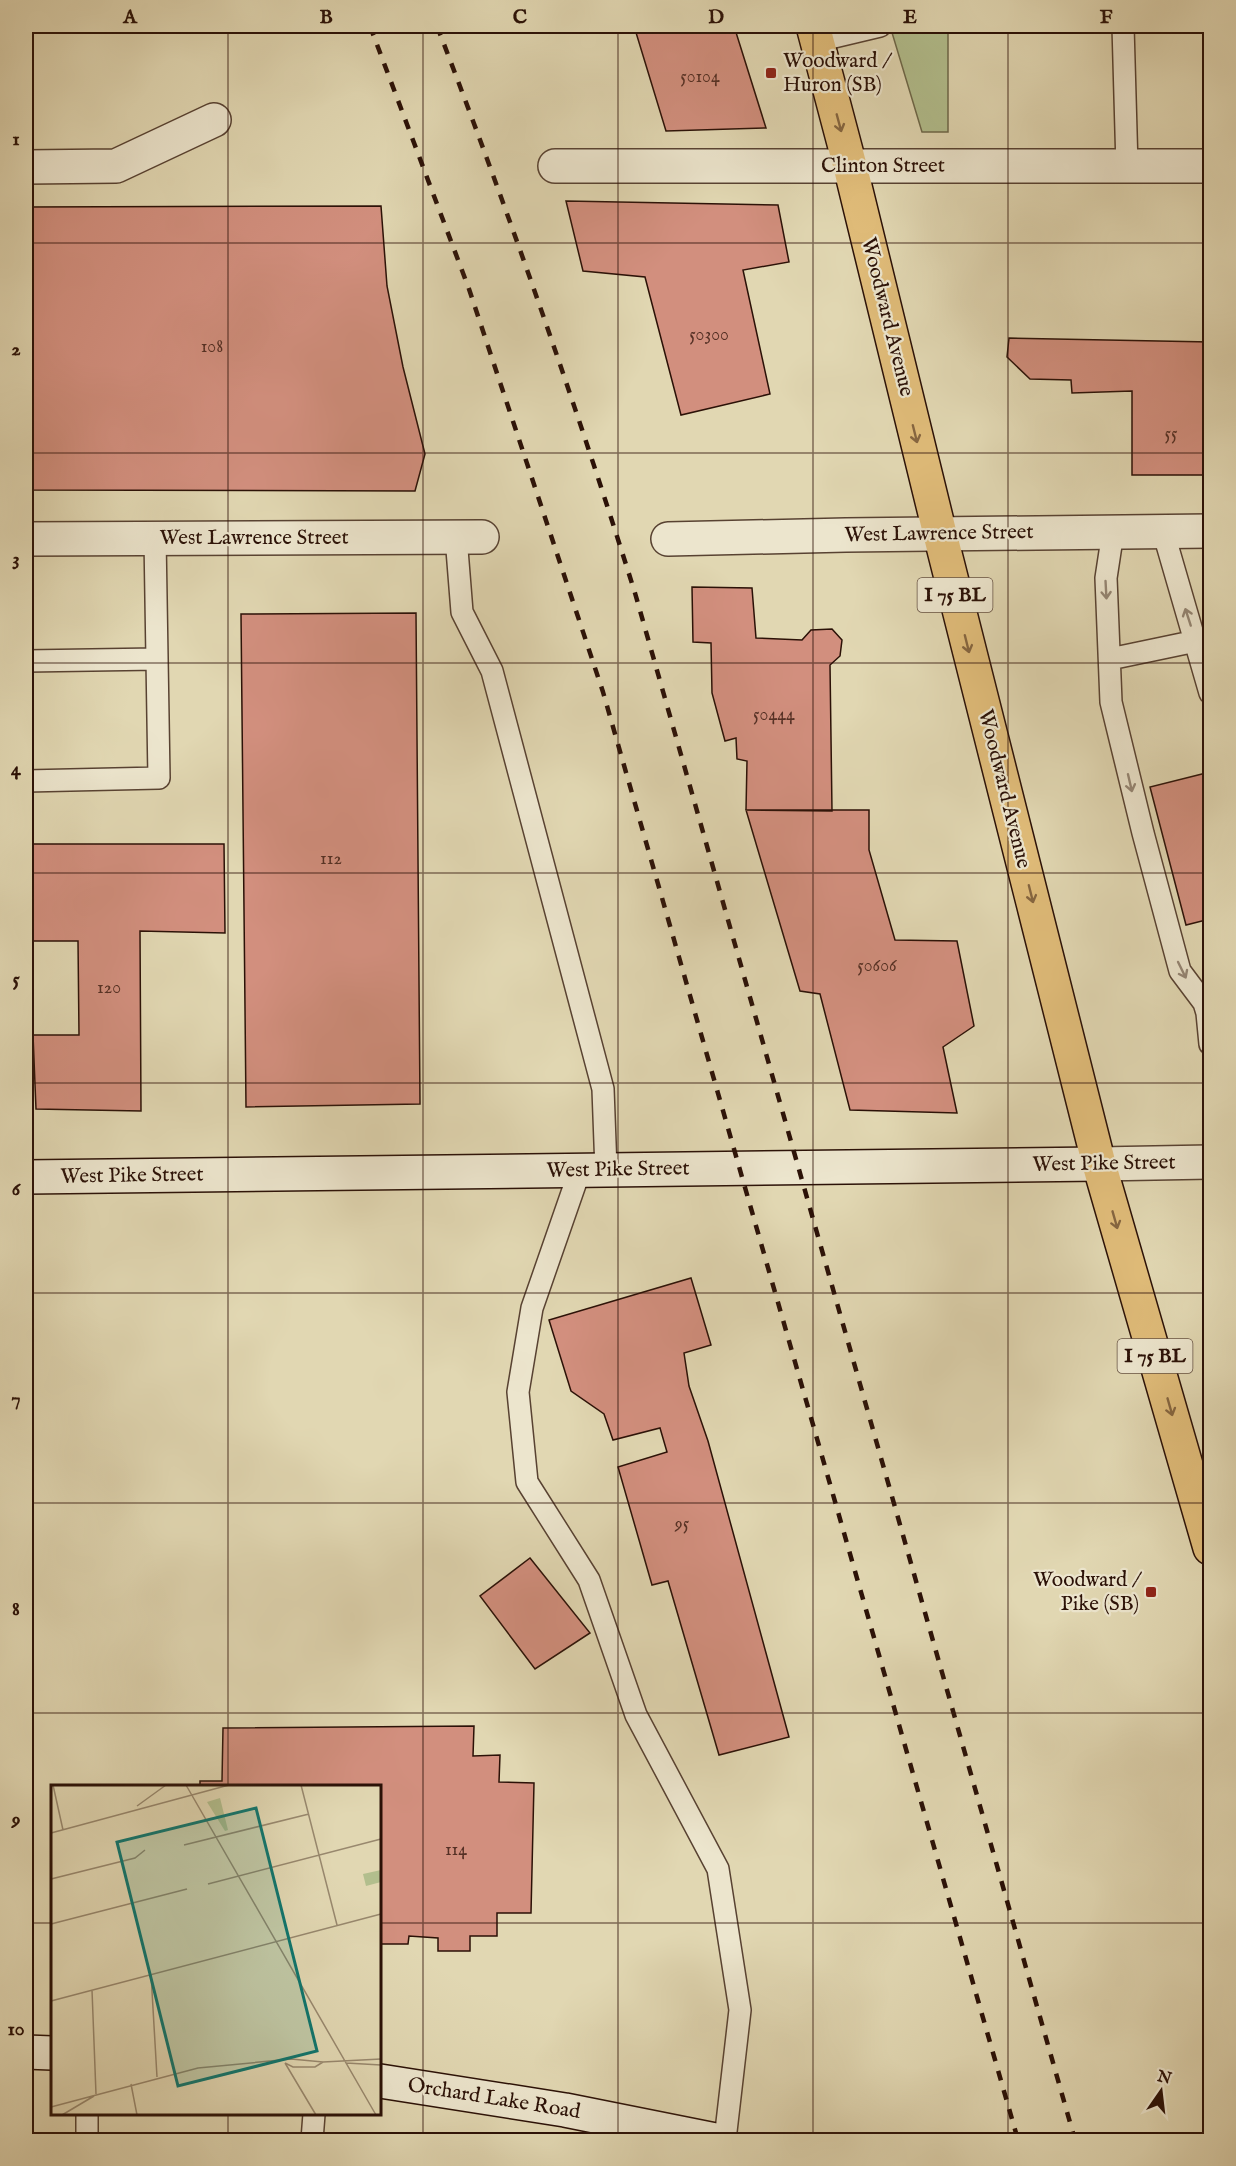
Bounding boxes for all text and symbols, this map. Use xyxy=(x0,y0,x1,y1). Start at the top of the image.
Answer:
text: A xyxy=(122,5,138,30)
text: B xyxy=(319,5,333,30)
text: C xyxy=(513,5,527,30)
text: D xyxy=(708,5,724,30)
text: E xyxy=(903,5,917,30)
text: F xyxy=(1100,5,1113,30)
place label: Woodward / Huron (SB) xyxy=(783,48,893,99)
house number: 50104 xyxy=(680,66,720,89)
marker: Woodward / Huron (SB) xyxy=(764,66,778,80)
one-way arrow xyxy=(834,113,845,132)
text: 1 xyxy=(12,127,20,152)
street label: Clinton Street xyxy=(821,153,945,180)
street label: Woodward Avenue xyxy=(854,235,920,400)
house number: 50300 xyxy=(689,324,729,347)
house number: 108 xyxy=(201,336,223,359)
text: 2 xyxy=(11,337,21,362)
house number: 55 xyxy=(1164,423,1178,446)
one-way arrow xyxy=(910,425,922,444)
street label: West Lawrence Street xyxy=(844,519,1034,549)
street label: West Lawrence Street xyxy=(159,525,349,552)
text: 3 xyxy=(12,547,20,572)
road number: I 75 BL xyxy=(918,578,992,612)
one-way arrow xyxy=(1101,579,1112,599)
one-way arrow xyxy=(1182,607,1193,626)
one-way arrow xyxy=(962,634,974,653)
house number: 50444 xyxy=(753,704,795,727)
street label: Woodward Avenue xyxy=(971,707,1037,872)
text: 4 xyxy=(11,757,22,782)
one-way arrow xyxy=(1125,773,1137,792)
house number: 112 xyxy=(320,848,342,871)
one-way arrow xyxy=(1026,884,1037,903)
house number: 50606 xyxy=(857,955,897,978)
one-way arrow xyxy=(1176,961,1188,979)
text: 5 xyxy=(12,967,20,992)
house number: 120 xyxy=(97,977,121,1000)
street label: West Pike Street xyxy=(1032,1149,1176,1179)
street label: West Pike Street xyxy=(546,1155,690,1185)
street label: West Pike Street xyxy=(60,1161,204,1191)
text: 6 xyxy=(12,1177,22,1202)
one-way arrow xyxy=(1110,1210,1122,1229)
road number: I 75 BL xyxy=(1118,1339,1192,1373)
text: 7 xyxy=(11,1387,21,1412)
one-way arrow xyxy=(1165,1397,1176,1416)
house number: 95 xyxy=(674,1513,690,1536)
place label: Woodward / Pike (SB) xyxy=(1033,1567,1143,1618)
marker: Woodward / Pike (SB) xyxy=(1144,1585,1158,1599)
text: 8 xyxy=(12,1597,20,1622)
inset map xyxy=(51,1785,381,2115)
text: 9 xyxy=(11,1807,21,1832)
house number: 114 xyxy=(445,1839,467,1862)
text: 10 xyxy=(7,2017,25,2042)
north arrow xyxy=(1131,2061,1191,2121)
text: N xyxy=(1154,2067,1173,2090)
street label: Orchard Lake Road xyxy=(406,2072,583,2126)

